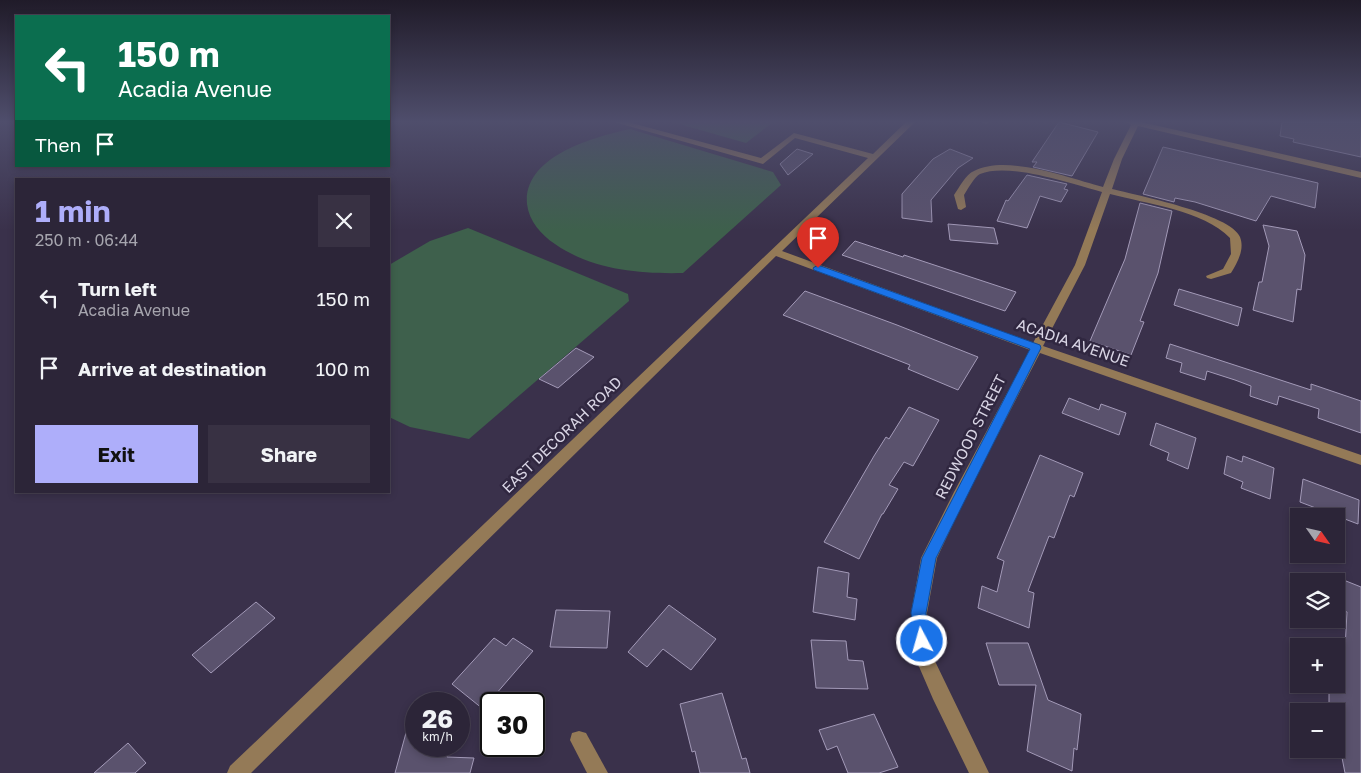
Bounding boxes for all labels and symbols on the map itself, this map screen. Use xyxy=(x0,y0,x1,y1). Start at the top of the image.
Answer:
pin xyxy=(797,217,839,268)
street label: ACADIA AVENUE xyxy=(1015,314,1132,370)
street label: REDWOOD STREET xyxy=(931,371,1009,502)
street label: EAST DECORAH ROAD xyxy=(498,372,625,496)
north arrow xyxy=(1290,508,1345,562)
position arrow xyxy=(895,614,947,666)
speed limit sign: 30 xyxy=(480,692,545,757)

